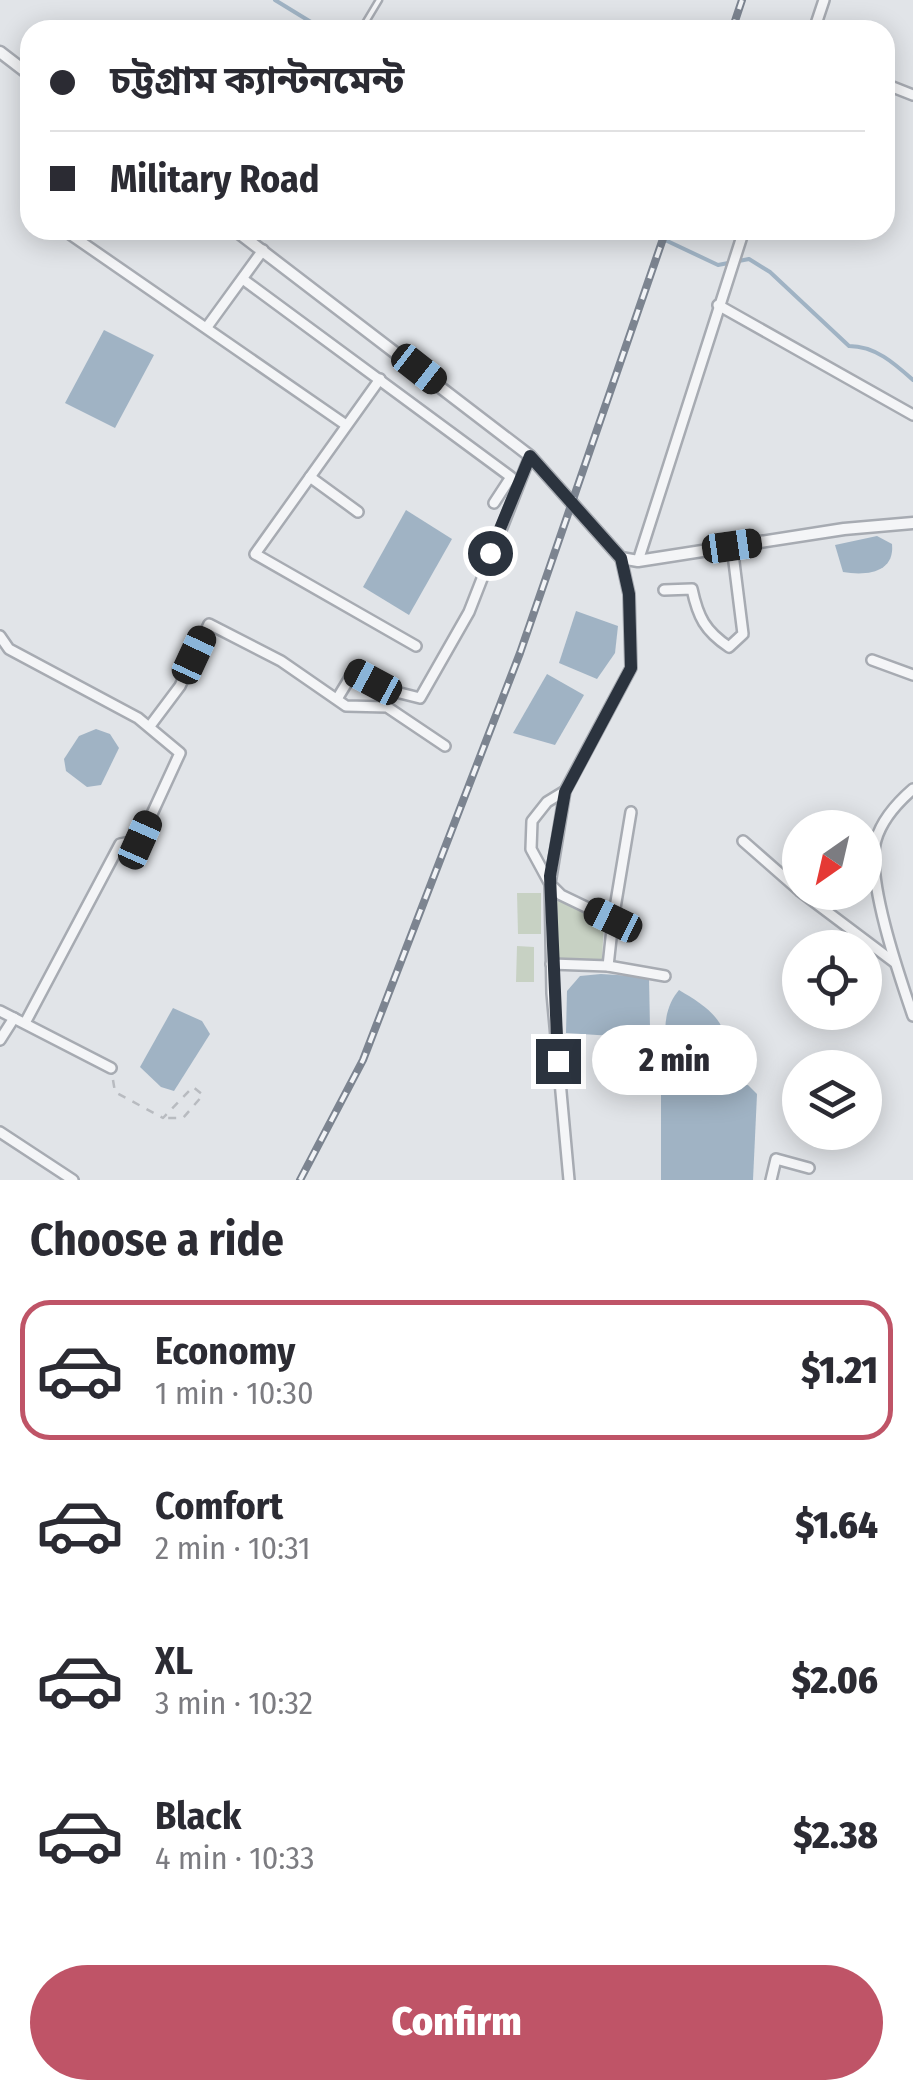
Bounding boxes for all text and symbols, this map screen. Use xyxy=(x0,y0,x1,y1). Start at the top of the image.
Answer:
text: চট্টগ্রাম ক্যান্টনমেন্ট xyxy=(110,57,404,103)
text: Military Road xyxy=(110,156,320,202)
car xyxy=(386,339,452,399)
car xyxy=(700,527,764,565)
route start xyxy=(468,531,513,576)
car xyxy=(168,621,220,689)
car xyxy=(339,655,407,709)
car xyxy=(114,806,166,874)
north arrow xyxy=(782,810,882,910)
map controls xyxy=(782,810,882,1150)
car xyxy=(579,893,647,947)
button: locate xyxy=(782,930,882,1030)
callout: 2 min xyxy=(593,1026,758,1096)
route end xyxy=(536,1039,581,1084)
text: 2 min xyxy=(639,1041,710,1079)
button: layers xyxy=(782,1050,882,1150)
text: Choose a ride xyxy=(30,1213,284,1267)
icon: car xyxy=(35,1325,125,1415)
text: Economy xyxy=(155,1328,295,1374)
text: $1.21 xyxy=(801,1347,878,1393)
text: 1 min · 10:30 xyxy=(155,1374,314,1412)
icon: car xyxy=(35,1480,125,1570)
text: Comfort xyxy=(155,1483,283,1529)
text: $1.64 xyxy=(795,1502,878,1548)
text: 2 min · 10:31 xyxy=(155,1529,310,1567)
icon: car xyxy=(35,1635,125,1725)
text: XL xyxy=(155,1638,193,1684)
text: $2.06 xyxy=(792,1657,878,1703)
text: 3 min · 10:32 xyxy=(155,1684,313,1722)
icon: car xyxy=(35,1790,125,1880)
text: Black xyxy=(155,1793,241,1839)
text: $2.38 xyxy=(793,1812,878,1858)
text: 4 min · 10:33 xyxy=(155,1839,314,1877)
button: Confirm xyxy=(30,1965,883,2080)

